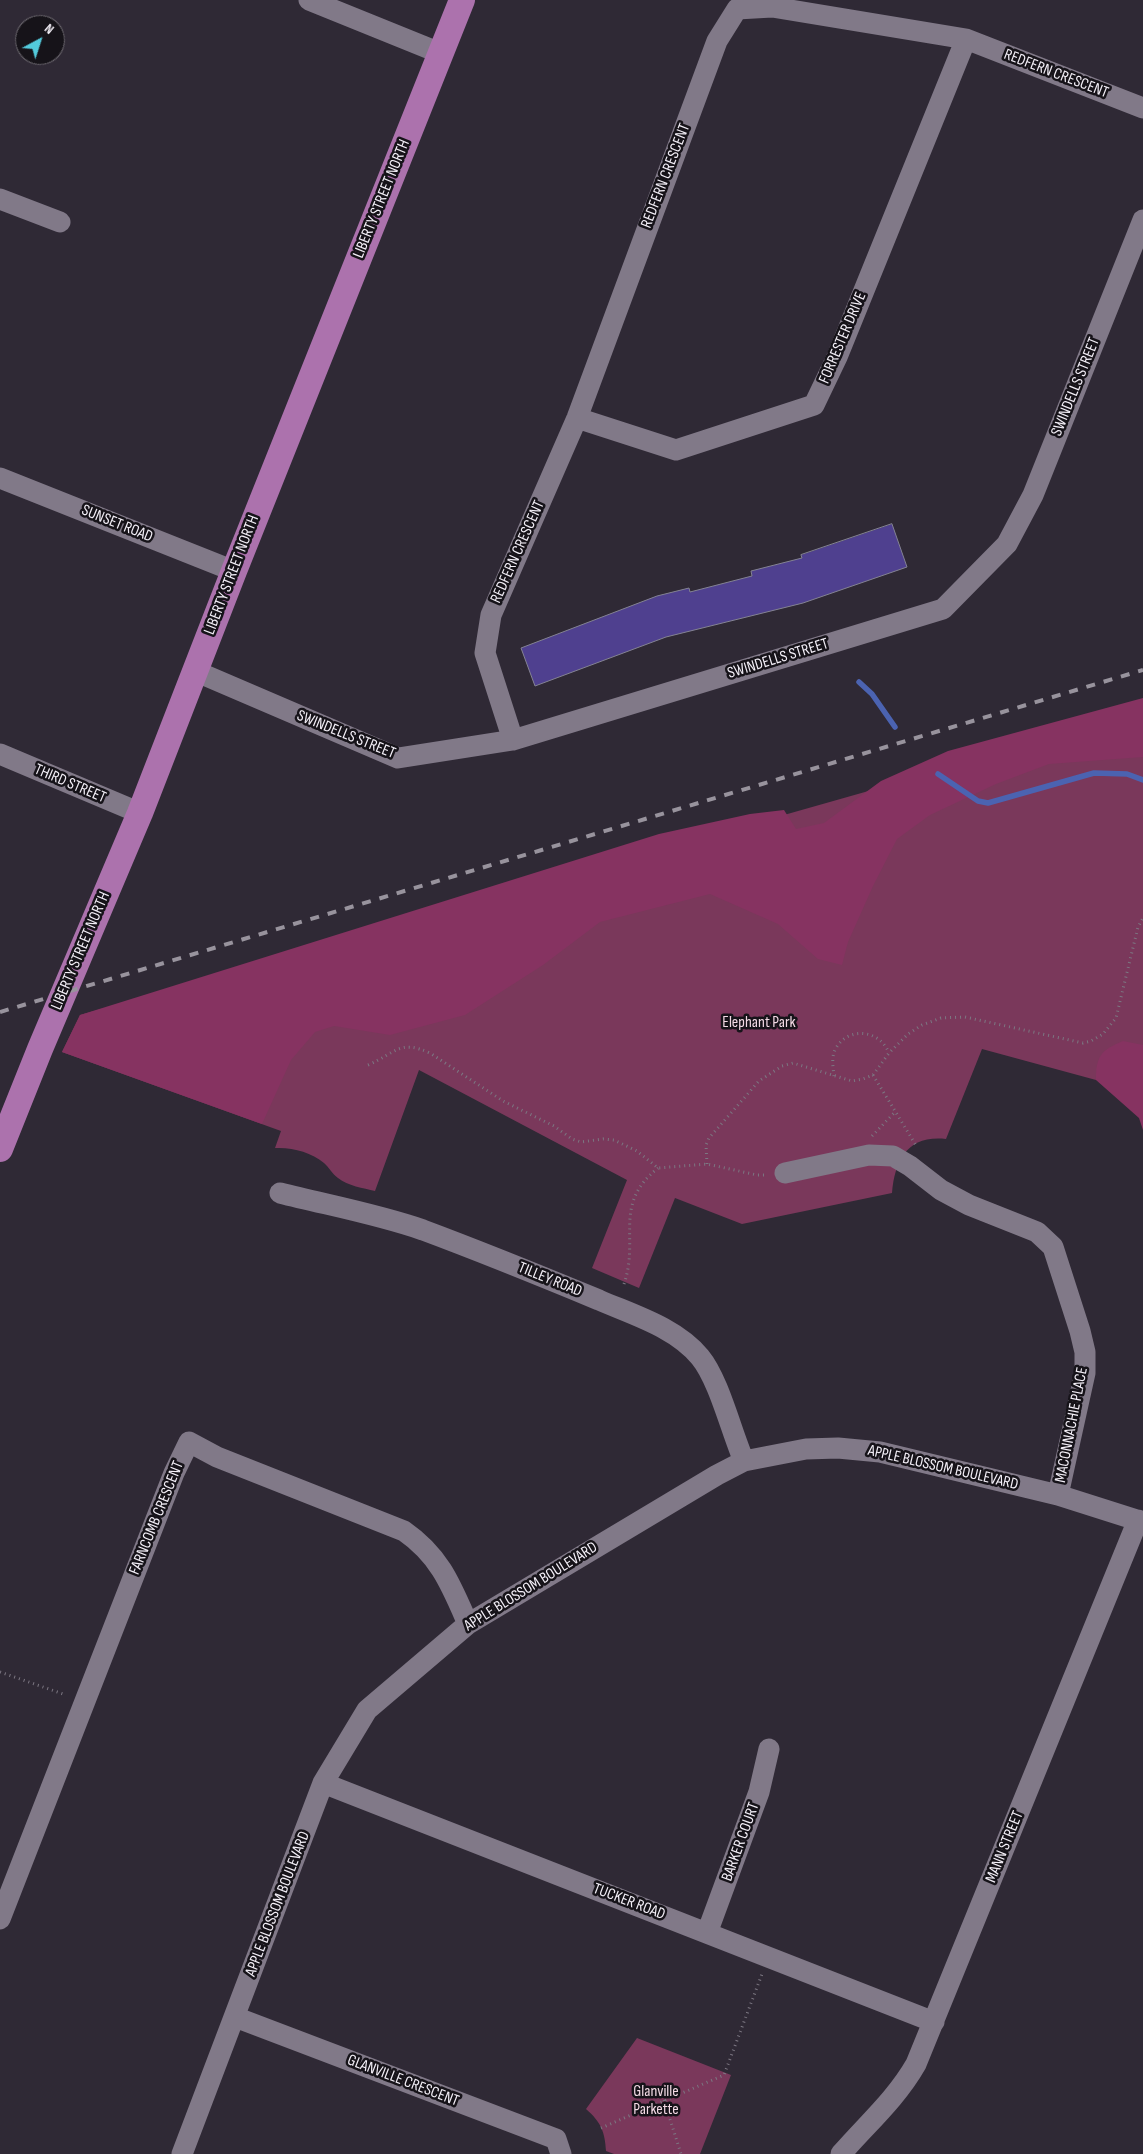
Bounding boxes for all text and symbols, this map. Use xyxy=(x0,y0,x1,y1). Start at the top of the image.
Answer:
north arrow xyxy=(15,15,65,65)
text: N xyxy=(41,20,58,38)
street label: REDFERN CRESCENT xyxy=(1001,45,1111,103)
street label: REDFERN CRESCENT xyxy=(637,121,695,231)
street label: LIBERTY STREET NORTH xyxy=(349,137,415,261)
street label: FORRESTER DRIVE xyxy=(815,289,871,387)
street label: SWINDELLS STREET xyxy=(1048,335,1104,439)
street label: REDFERN CRESCENT xyxy=(487,498,549,606)
street label: SUNSET ROAD xyxy=(79,501,155,547)
street label: LIBERTY STREET NORTH xyxy=(200,513,264,637)
street label: SWINDELLS STREET xyxy=(725,635,831,683)
street label: SWINDELLS STREET xyxy=(294,707,398,763)
street label: THIRD STREET xyxy=(31,760,109,808)
street label: LIBERTY STREET NORTH xyxy=(47,889,115,1013)
park label: Elephant Park xyxy=(722,1013,796,1033)
street label: TILLEY ROAD xyxy=(515,1259,585,1301)
street label: MACONNACHIE PLACE xyxy=(1051,1366,1093,1484)
street label: APPLE BLOSSOM BOULEVARD xyxy=(866,1441,1020,1495)
street label: FARNCOMB CRESCENT xyxy=(125,1458,189,1578)
street label: APPLE BLOSSOM BOULEVARD xyxy=(461,1538,601,1636)
street label: BARKER COURT xyxy=(718,1800,764,1884)
street label: MANN STREET xyxy=(982,1808,1028,1886)
street label: APPLE BLOSSOM BOULEVARD xyxy=(242,1829,314,1979)
street label: TUCKER ROAD xyxy=(590,1879,668,1925)
street label: GLANVILLE CRESCENT xyxy=(344,2051,462,2111)
park label: Glanville Parkette xyxy=(633,2082,679,2120)

